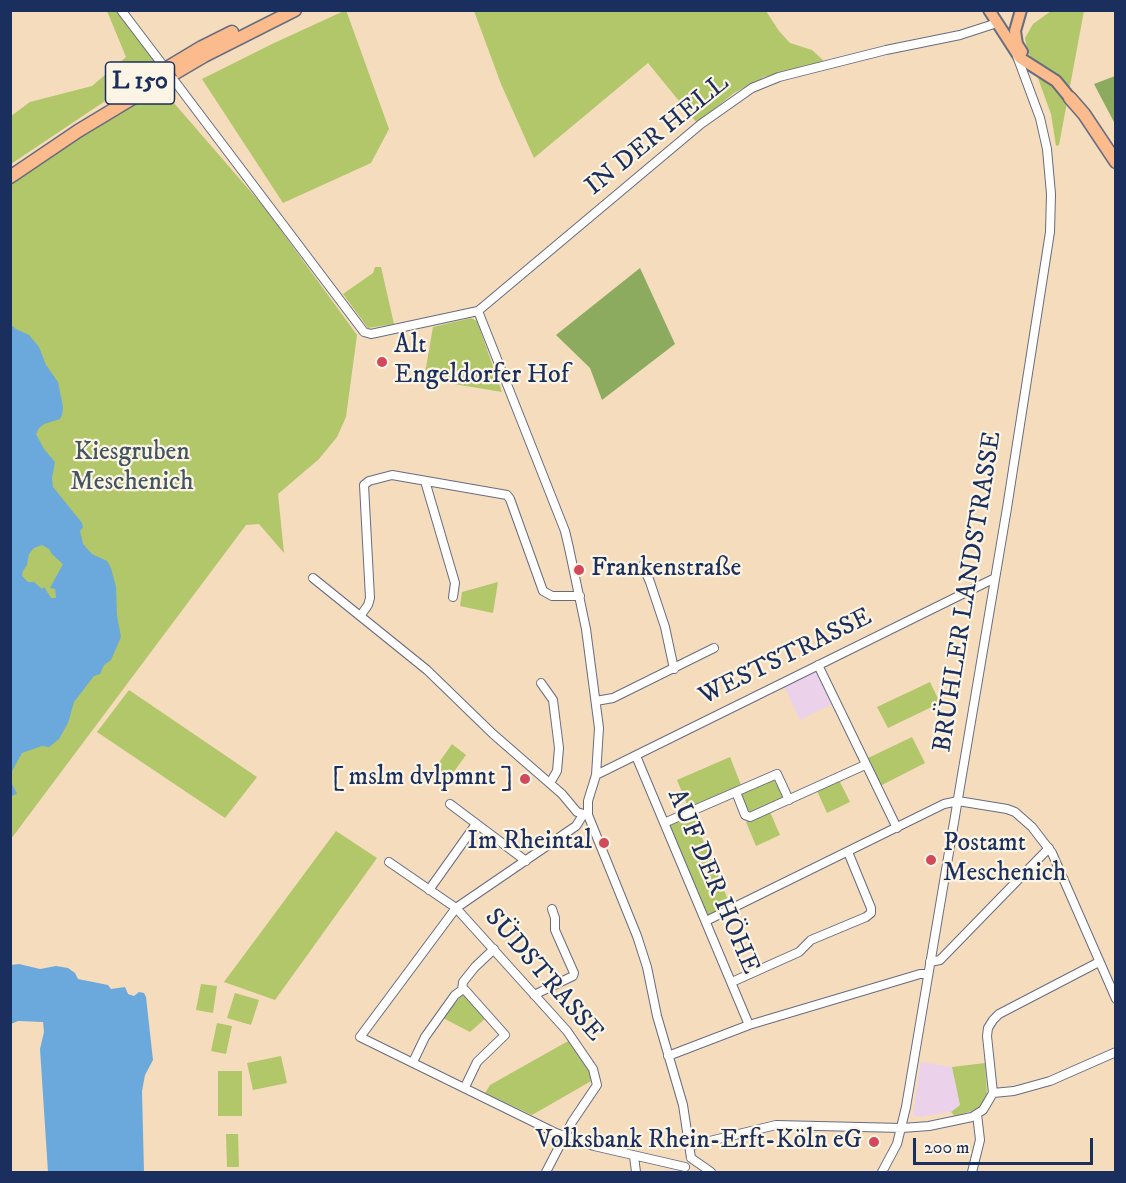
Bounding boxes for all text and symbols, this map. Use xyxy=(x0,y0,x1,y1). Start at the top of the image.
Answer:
road number: L 150 xyxy=(106,62,174,104)
street label: IN DER HELL xyxy=(580,69,736,203)
place label: Alt Engeldorfer Hof xyxy=(394,331,569,392)
marker: Alt Engeldorfer Hof xyxy=(375,355,389,369)
street label: BRÜHLER LANDSTRASSE xyxy=(928,429,1010,755)
park label: Kiesgruben Meschenich xyxy=(70,438,194,500)
place label: Frankenstraße xyxy=(591,554,741,586)
marker: Frankenstraße xyxy=(572,563,586,577)
street label: WESTSTRASSE xyxy=(694,603,878,713)
place label: [ mslm dvlpmnt ] xyxy=(332,763,513,795)
marker: [ mslm dvlpmnt ] xyxy=(518,772,532,786)
street label: AUF DER HÖHE xyxy=(659,785,765,979)
place label: Im Rheintal xyxy=(467,827,592,859)
place label: Postamt Meschenich xyxy=(943,829,1066,891)
marker: Im Rheintal xyxy=(597,836,611,850)
marker: Postamt Meschenich xyxy=(924,853,938,867)
street label: SÜDSTRASSE xyxy=(477,903,609,1049)
place label: Volksbank Rhein-Erft-Köln eG xyxy=(536,1126,862,1158)
scale bar xyxy=(916,1126,1096,1164)
marker: Volksbank Rhein-Erft-Köln eG xyxy=(867,1135,881,1149)
text: 200 m xyxy=(924,1137,970,1159)

